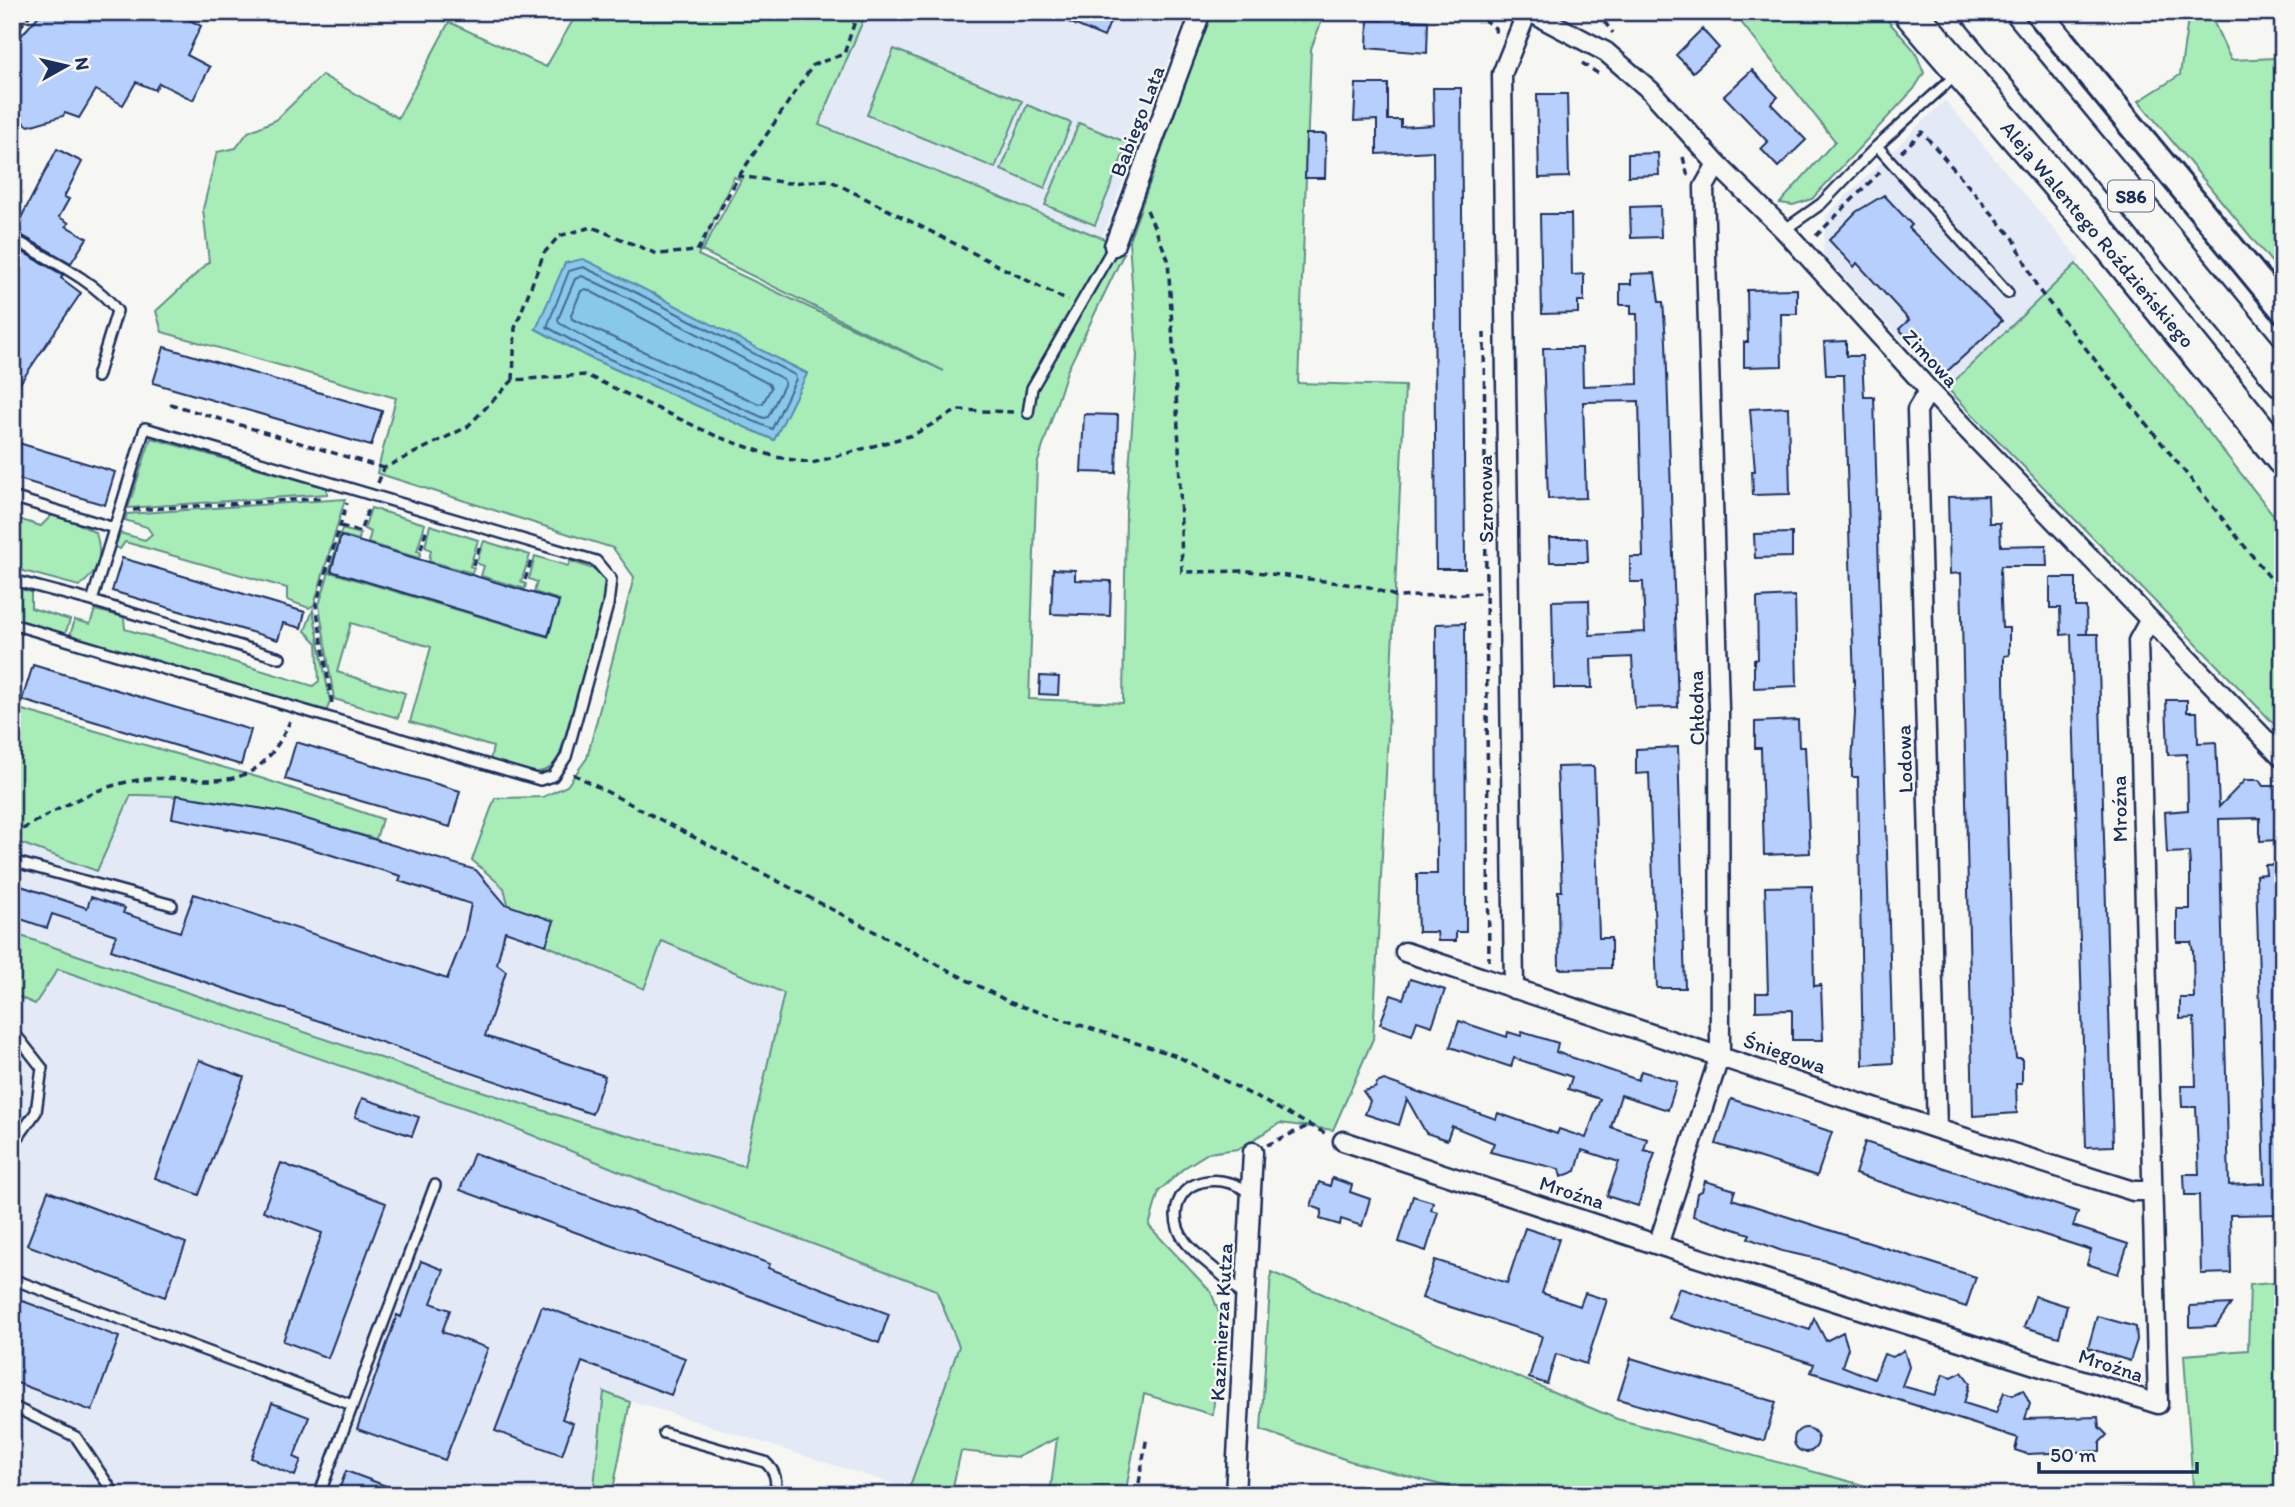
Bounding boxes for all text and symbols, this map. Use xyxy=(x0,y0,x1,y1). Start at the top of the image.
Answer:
north arrow xyxy=(32,32,102,102)
text: N xyxy=(70,56,95,72)
street label: Babiego Lata xyxy=(1104,62,1170,180)
street label: Aleja Walentego Roździeńskiego xyxy=(1996,115,2200,353)
road number: S86 xyxy=(2108,180,2154,212)
street label: Zimowa xyxy=(1898,324,1964,393)
street label: Szronowa xyxy=(1472,455,1498,543)
street label: Chłodna xyxy=(1683,670,1709,746)
street label: Lodowa xyxy=(1890,724,1918,794)
street label: Mroźna xyxy=(2106,775,2132,843)
street label: Śniegowa xyxy=(1740,1027,1830,1079)
street label: Mroźna xyxy=(1536,1170,1608,1214)
street label: Kazimierza Kutza xyxy=(1204,1242,1238,1402)
street label: Mroźna xyxy=(2075,1343,2147,1387)
scale bar xyxy=(2039,1430,2197,1474)
text: 50 m xyxy=(2050,1442,2097,1467)

